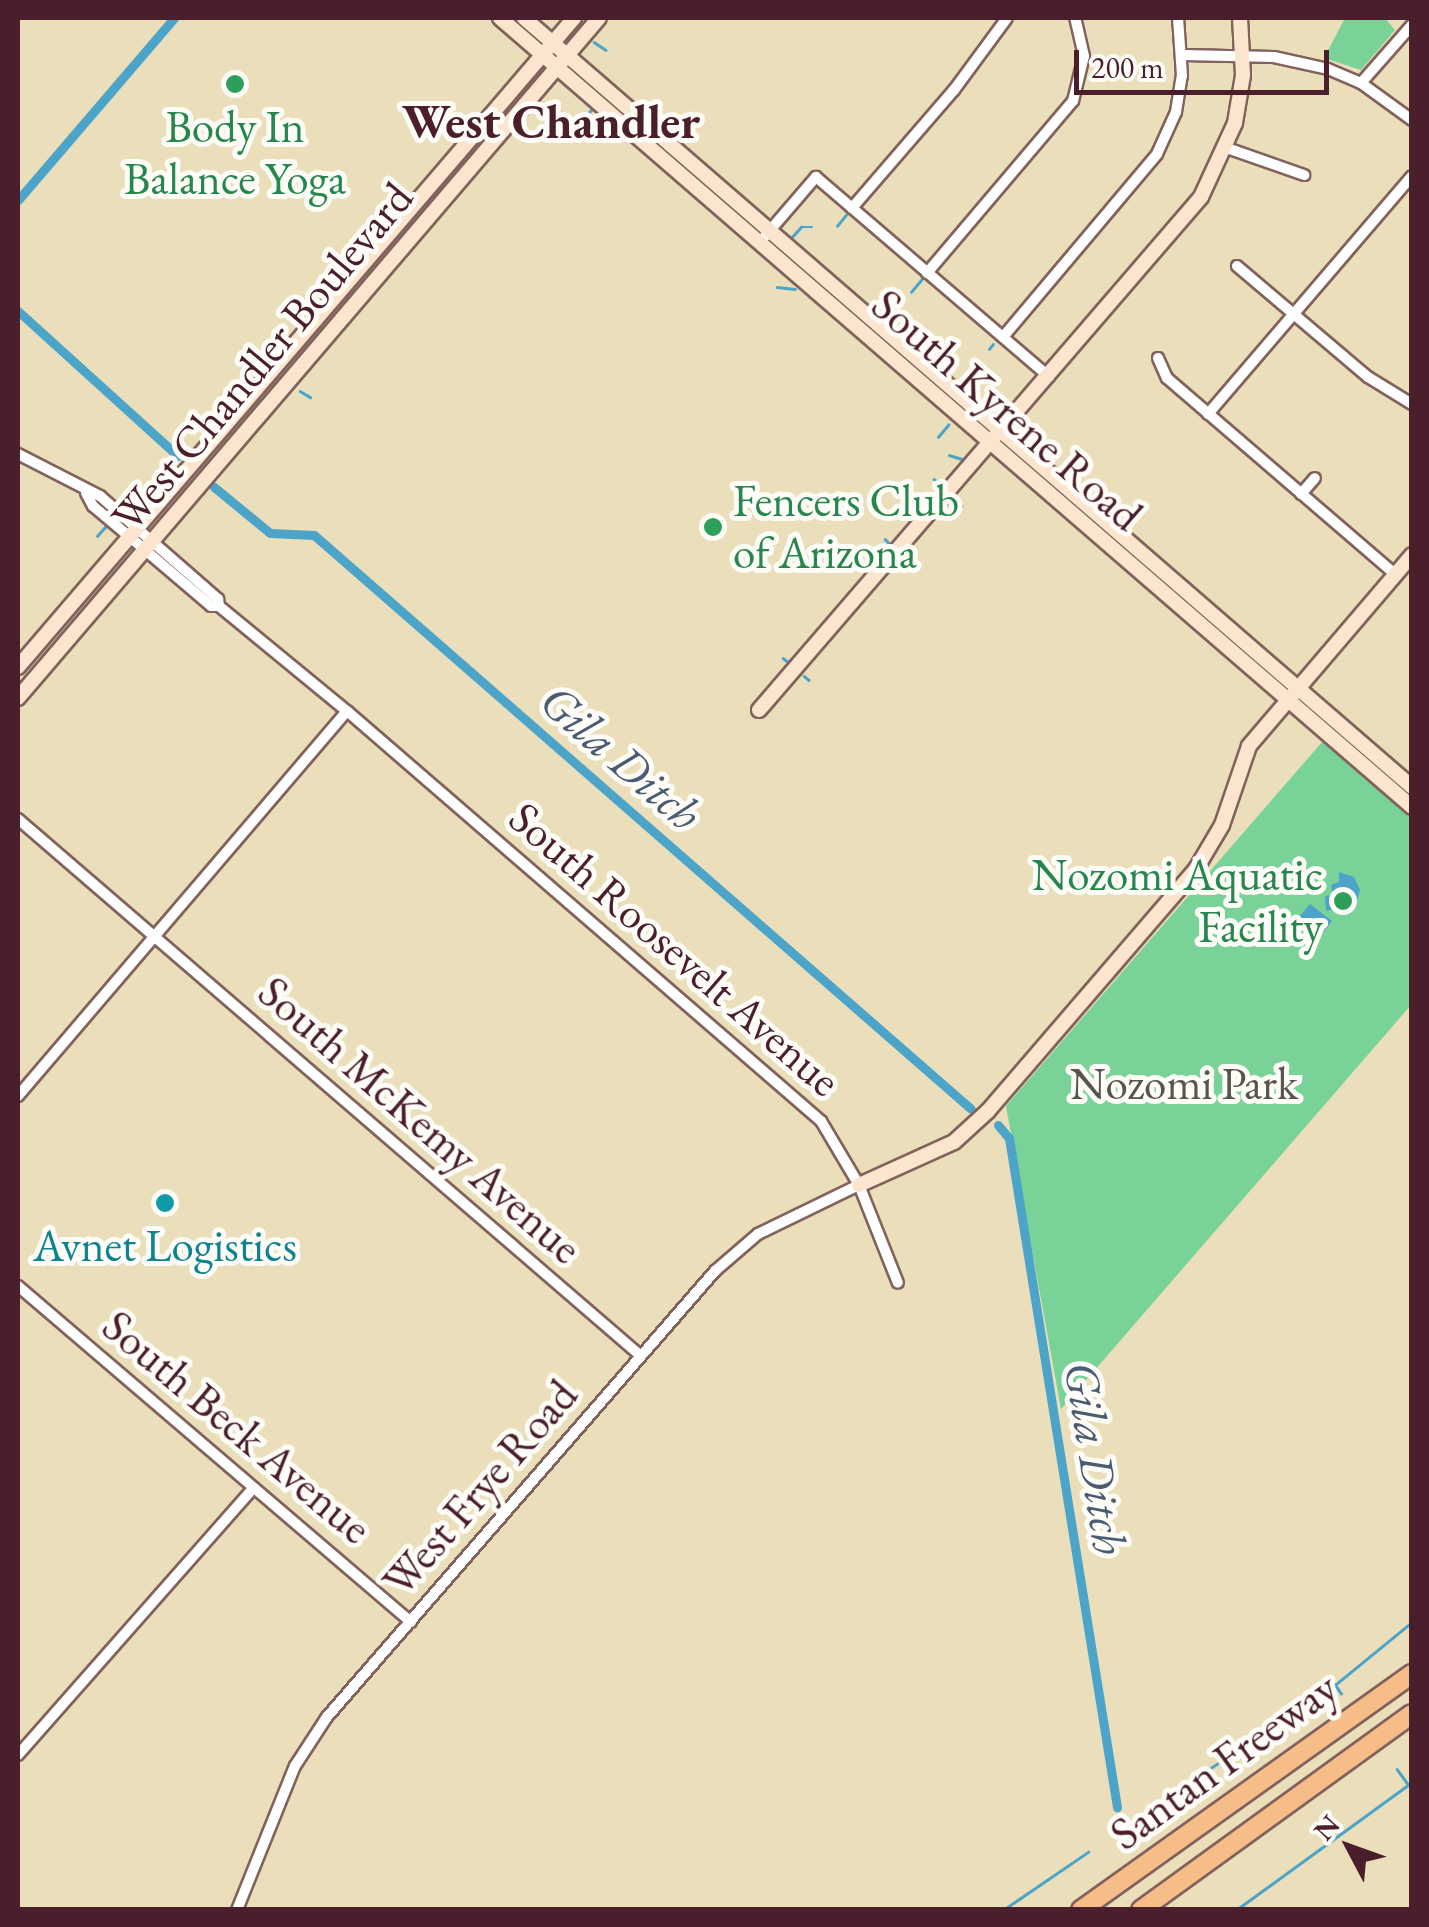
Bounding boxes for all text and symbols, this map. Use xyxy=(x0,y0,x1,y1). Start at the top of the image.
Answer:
scale bar xyxy=(1079,30,1334,92)
text: 200 m xyxy=(1091,48,1164,87)
marker: Body In Balance Yoga xyxy=(224,73,246,95)
district label: West Chandler xyxy=(402,93,700,151)
place label: Body In Balance Yoga xyxy=(124,100,346,206)
street label: West Chandler Boulevard xyxy=(100,171,424,543)
street label: South Kyrene Road xyxy=(861,278,1153,542)
place label: Fencers Club of Arizona xyxy=(733,474,959,580)
marker: Fencers Club of Arizona xyxy=(702,516,724,538)
water label: Gila Ditch xyxy=(529,671,713,843)
street label: South Roosevelt Avenue xyxy=(498,790,852,1108)
place label: Nozomi Aquatic Facility xyxy=(1032,848,1323,954)
marker: Nozomi Aquatic Facility xyxy=(1332,890,1354,912)
street label: South McKemy Avenue xyxy=(247,965,593,1275)
park label: Nozomi Park xyxy=(1070,1057,1298,1111)
marker: Avnet Logistics xyxy=(154,1192,176,1214)
place label: Avnet Logistics xyxy=(33,1219,297,1273)
street label: South Beck Avenue xyxy=(92,1299,382,1555)
water label: Gila Ditch xyxy=(1052,1357,1140,1559)
street label: West Frye Road xyxy=(371,1369,589,1607)
street label: Santan Freeway xyxy=(1100,1661,1348,1861)
north arrow xyxy=(1299,1797,1399,1897)
text: N xyxy=(1305,1807,1347,1848)

